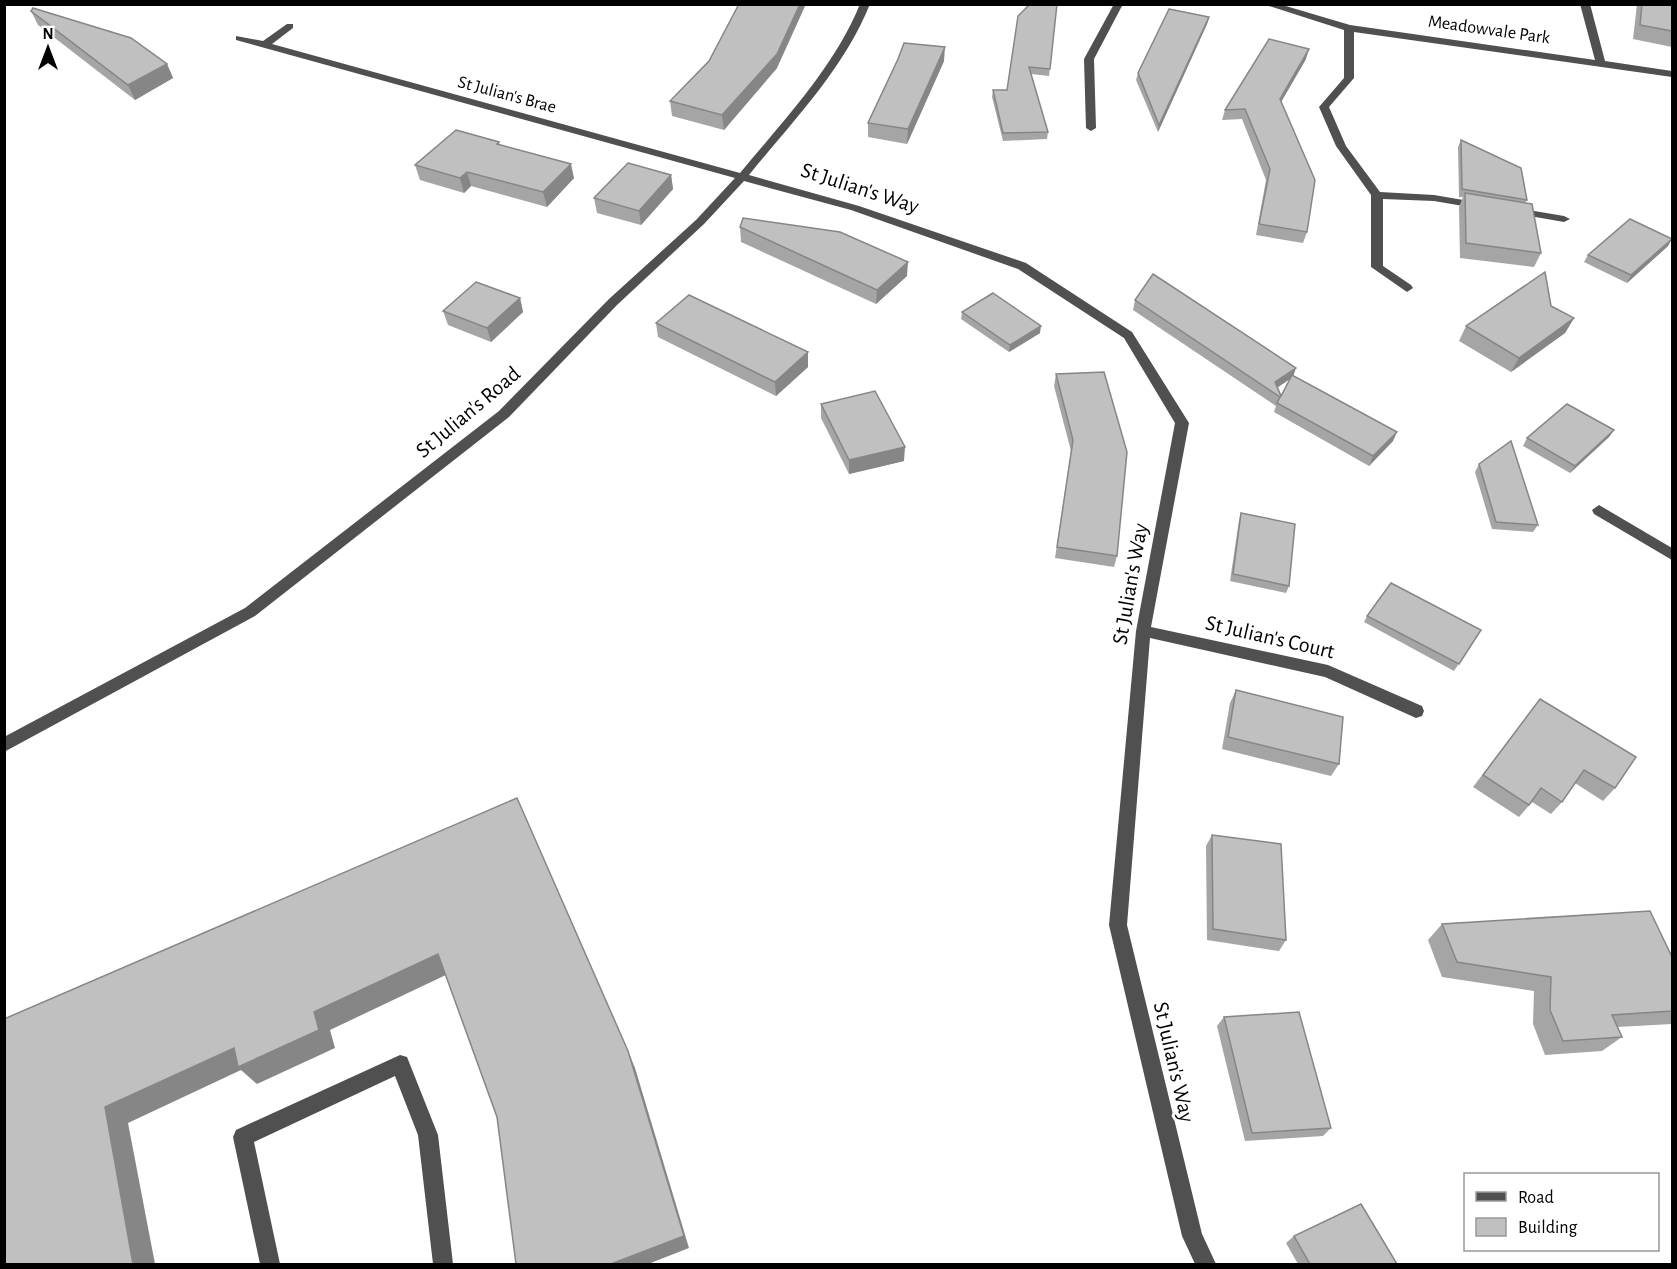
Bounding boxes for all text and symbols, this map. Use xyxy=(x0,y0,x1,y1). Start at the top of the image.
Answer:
street label: Meadowvale Park xyxy=(1427,13,1552,48)
north arrow xyxy=(18,18,78,78)
text: N xyxy=(42,26,54,42)
street label: St Julian's Brae xyxy=(456,73,558,117)
street label: St Julian's Way xyxy=(798,159,922,218)
street label: St Julian's Road xyxy=(412,362,524,462)
street label: St Julian's Way xyxy=(1109,521,1152,646)
street label: St Julian's Court xyxy=(1203,611,1337,663)
street label: St Julian's Way xyxy=(1149,1000,1199,1125)
legend xyxy=(1464,1173,1659,1251)
text: Road xyxy=(1518,1189,1554,1207)
text: Building xyxy=(1518,1219,1578,1237)

